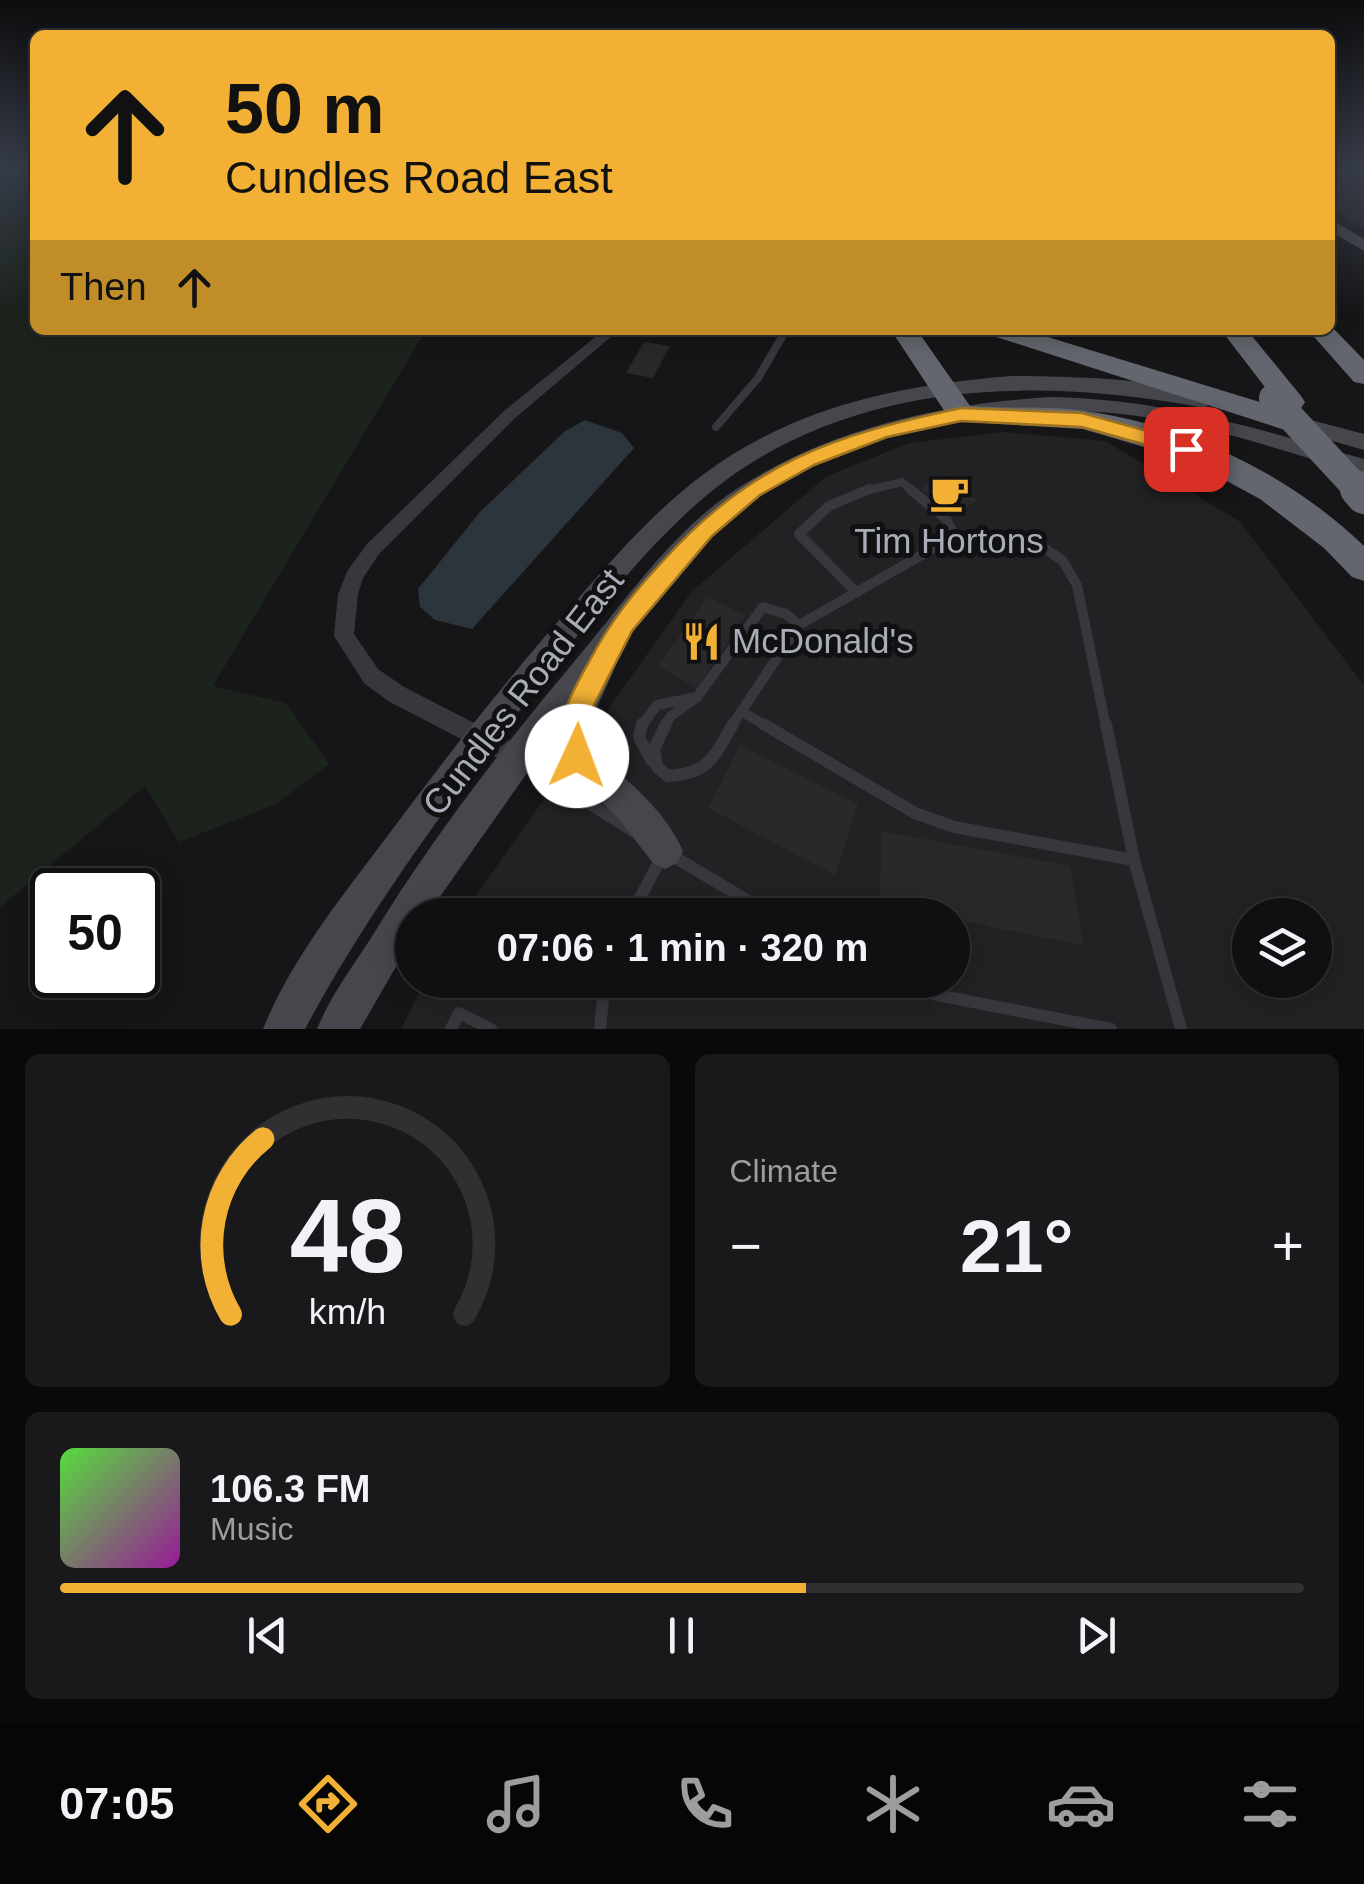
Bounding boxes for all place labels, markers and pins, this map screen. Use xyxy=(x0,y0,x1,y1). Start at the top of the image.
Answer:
pin xyxy=(1144,407,1229,492)
cafe icon: Tim Hortons xyxy=(928,473,970,515)
place label: Tim Hortons xyxy=(854,521,1044,560)
restaurant icon: McDonald's xyxy=(681,620,723,662)
place label: McDonald's xyxy=(732,621,914,660)

